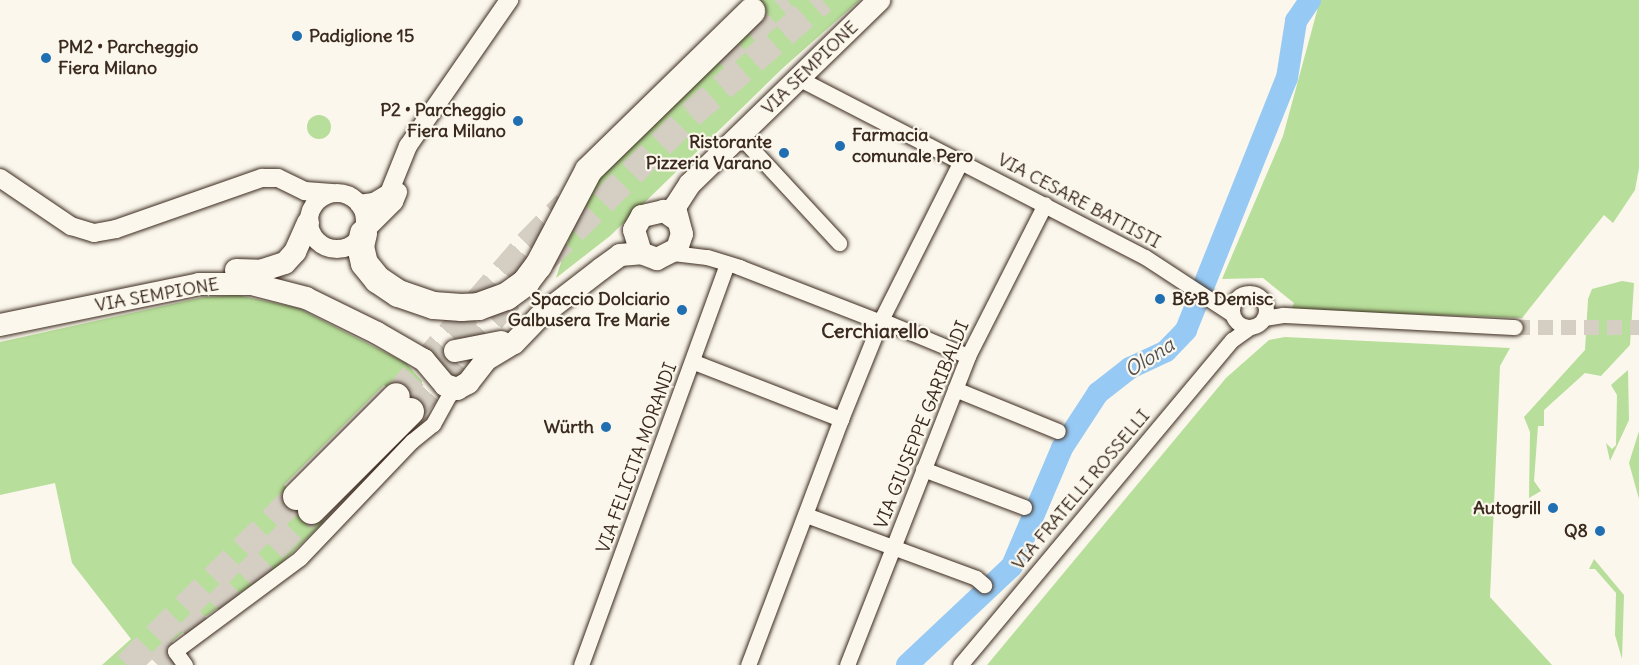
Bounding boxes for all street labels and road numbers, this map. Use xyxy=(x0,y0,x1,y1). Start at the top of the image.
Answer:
street label: VIA SEMPIONE xyxy=(757,17,863,119)
street label: VIA CESARE BATTISTI xyxy=(994,149,1164,253)
street label: VIA SEMPIONE xyxy=(93,273,221,317)
street label: VIA GIUSEPPE GARIBALDI xyxy=(870,318,974,532)
street label: VIA FELICITA MORANDI xyxy=(592,360,682,556)
street label: VIA FRATELLI ROSSELLI xyxy=(1008,406,1154,574)

